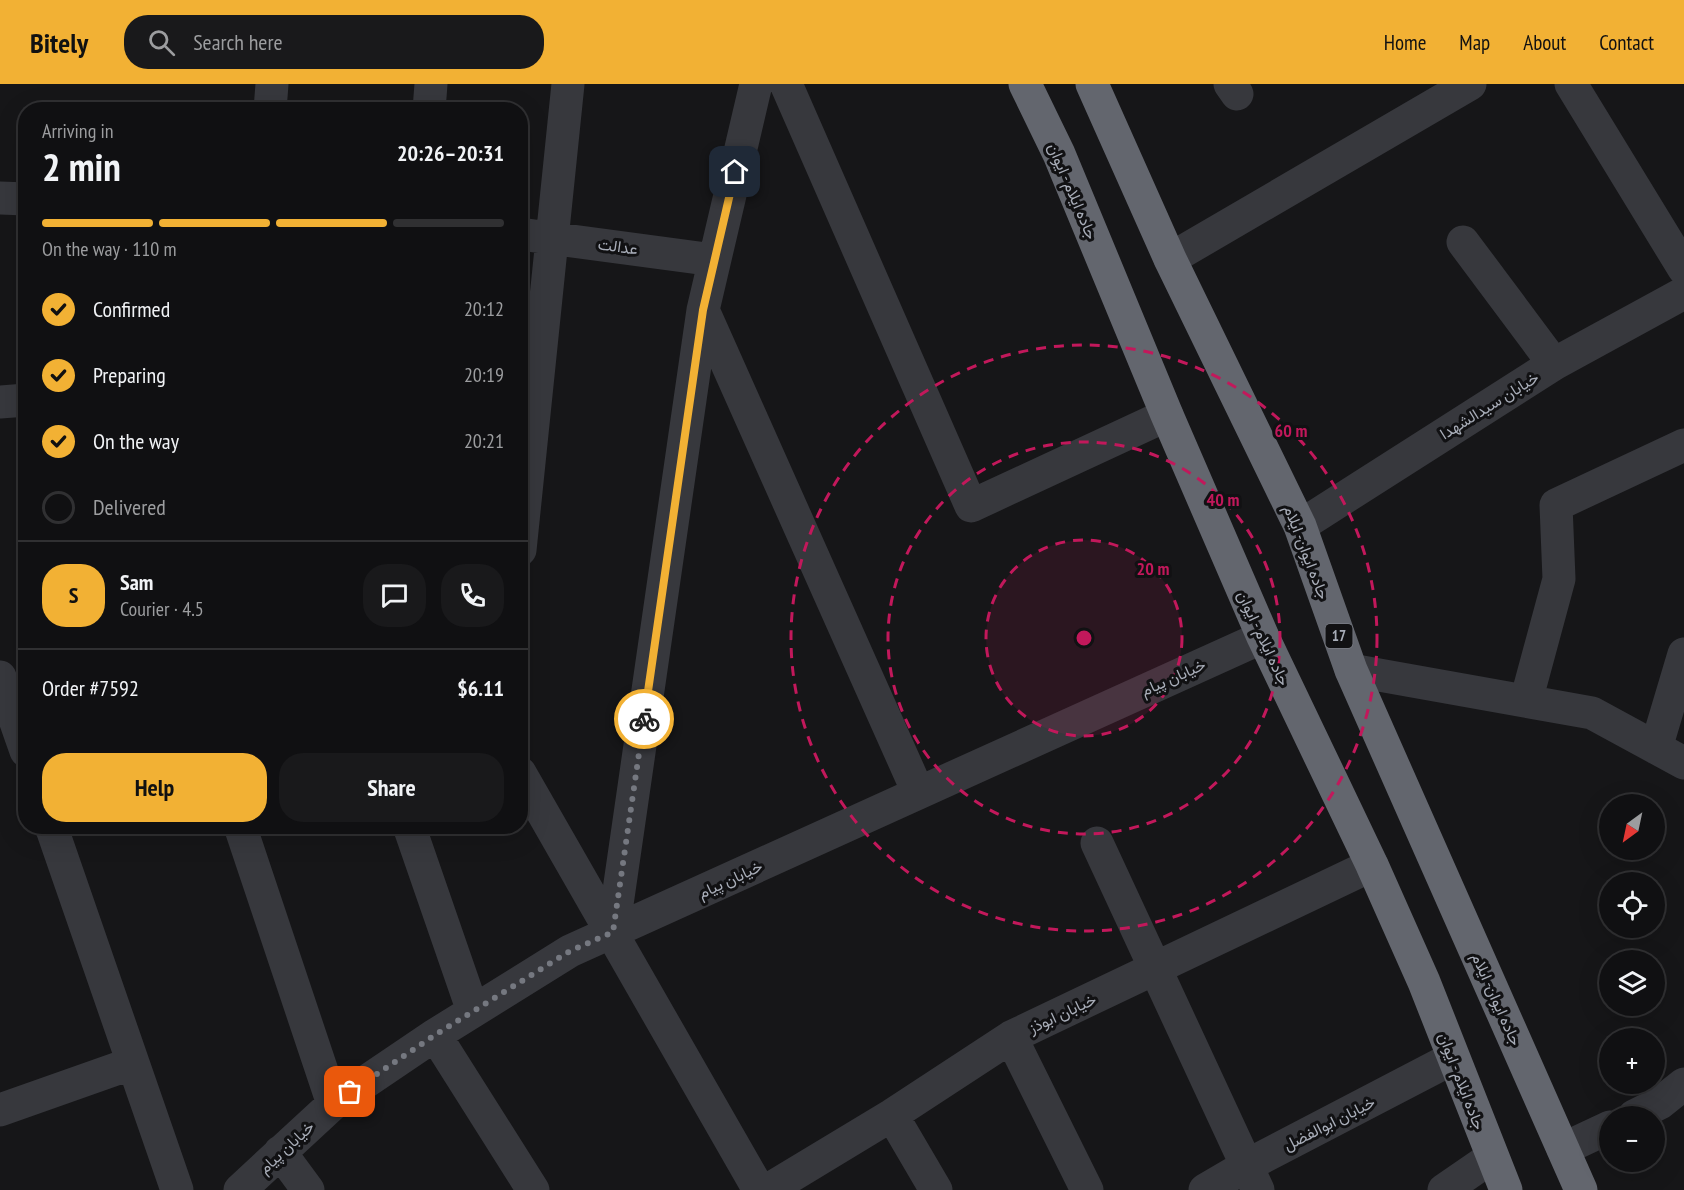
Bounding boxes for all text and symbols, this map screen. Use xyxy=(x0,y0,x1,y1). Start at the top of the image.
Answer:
search box xyxy=(124,15,544,69)
text: Bitely xyxy=(30,24,88,61)
icon: search xyxy=(145,26,178,59)
text: Search here xyxy=(193,28,283,56)
text: Home xyxy=(1384,29,1426,56)
text: Map xyxy=(1459,29,1490,56)
text: About xyxy=(1523,29,1566,56)
text: Contact xyxy=(1599,29,1654,56)
text: Arriving in xyxy=(42,118,114,144)
text: 20:26–20:31 xyxy=(397,139,504,167)
street label: جاده ایلام - ایوان xyxy=(1043,140,1102,243)
text: 2 min xyxy=(42,141,121,192)
pin xyxy=(709,146,760,197)
icon: home xyxy=(718,155,751,188)
street label: عدالت xyxy=(597,233,639,259)
text: On the way · 110 m xyxy=(42,236,177,262)
icon: check xyxy=(42,293,75,326)
text: Confirmed xyxy=(93,295,170,323)
text: 20:12 xyxy=(464,296,504,322)
icon: check xyxy=(42,359,75,392)
text: Preparing xyxy=(93,361,166,389)
text: 20:19 xyxy=(464,362,504,388)
street label: خیابان سیدالشهدا xyxy=(1436,366,1543,444)
text: 60 m xyxy=(1275,419,1307,442)
icon: check xyxy=(42,425,75,458)
text: On the way xyxy=(93,427,179,455)
text: 20:21 xyxy=(464,428,504,454)
text: 40 m xyxy=(1207,488,1239,511)
text: Delivered xyxy=(93,493,166,521)
street label: جاده ایوان- ایلام xyxy=(1279,502,1334,603)
text: 20 m xyxy=(1137,557,1169,580)
button: chat xyxy=(363,564,426,627)
button: phone xyxy=(441,564,504,627)
text: Sam xyxy=(120,568,153,596)
text: S xyxy=(69,581,78,609)
street label: جاده ایلام - ایوان xyxy=(1232,587,1295,689)
text: Courier · 4.5 xyxy=(120,596,204,622)
road number: 17 xyxy=(1326,624,1352,648)
centre of rings xyxy=(1074,628,1094,648)
street label: خیابان پیام xyxy=(1137,654,1210,702)
text: Order #7592 xyxy=(42,674,139,702)
text: $6.11 xyxy=(457,674,504,702)
courier xyxy=(614,689,674,749)
icon: bike xyxy=(628,703,661,736)
button: Help xyxy=(42,753,267,822)
button: Share xyxy=(279,753,504,822)
north arrow xyxy=(1599,794,1665,860)
map controls xyxy=(1599,794,1665,1172)
street label: خیابان پیام xyxy=(695,855,767,904)
button: locate xyxy=(1599,872,1665,938)
street label: جاده ایوان- ایلام xyxy=(1467,949,1526,1049)
button: layers xyxy=(1599,950,1665,1016)
street label: خیابان ابوذز xyxy=(1024,988,1100,1039)
button: + xyxy=(1599,1028,1665,1094)
street label: جاده ایلام - ایوان xyxy=(1433,1029,1490,1133)
pin xyxy=(324,1066,375,1117)
icon: bag xyxy=(333,1075,366,1108)
street label: خیابان ابوالفضل xyxy=(1280,1091,1379,1156)
button: − xyxy=(1599,1106,1665,1172)
street label: خیابان پیام xyxy=(254,1116,320,1179)

